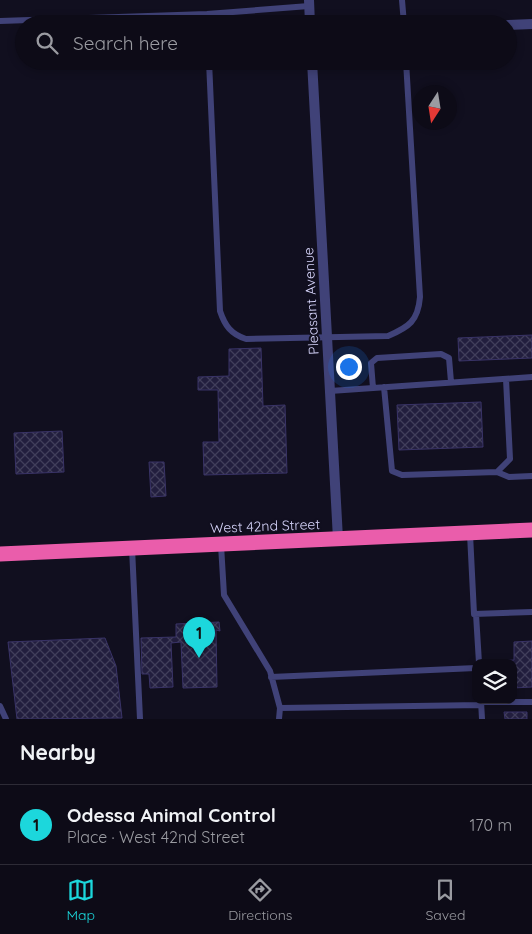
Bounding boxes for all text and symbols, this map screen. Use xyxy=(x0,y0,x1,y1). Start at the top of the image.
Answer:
search box xyxy=(15,15,517,70)
icon: search xyxy=(33,29,61,57)
text: Search here xyxy=(73,31,178,55)
north arrow xyxy=(412,85,457,130)
street label: Pleasant Avenue xyxy=(299,247,323,355)
your location xyxy=(336,354,362,380)
street label: West 42nd Street xyxy=(210,515,321,537)
pin: 1 xyxy=(183,617,215,658)
map controls xyxy=(472,659,517,704)
button: layers xyxy=(472,659,517,704)
text: Nearby xyxy=(20,739,96,765)
text: Odessa Animal Control xyxy=(67,803,276,827)
text: 1 xyxy=(33,815,39,835)
text: 170 m xyxy=(469,815,512,835)
text: Place · West 42nd Street xyxy=(67,827,245,847)
tab: Map xyxy=(67,876,95,924)
tab: Directions xyxy=(228,876,292,924)
tab: Saved xyxy=(425,876,465,924)

